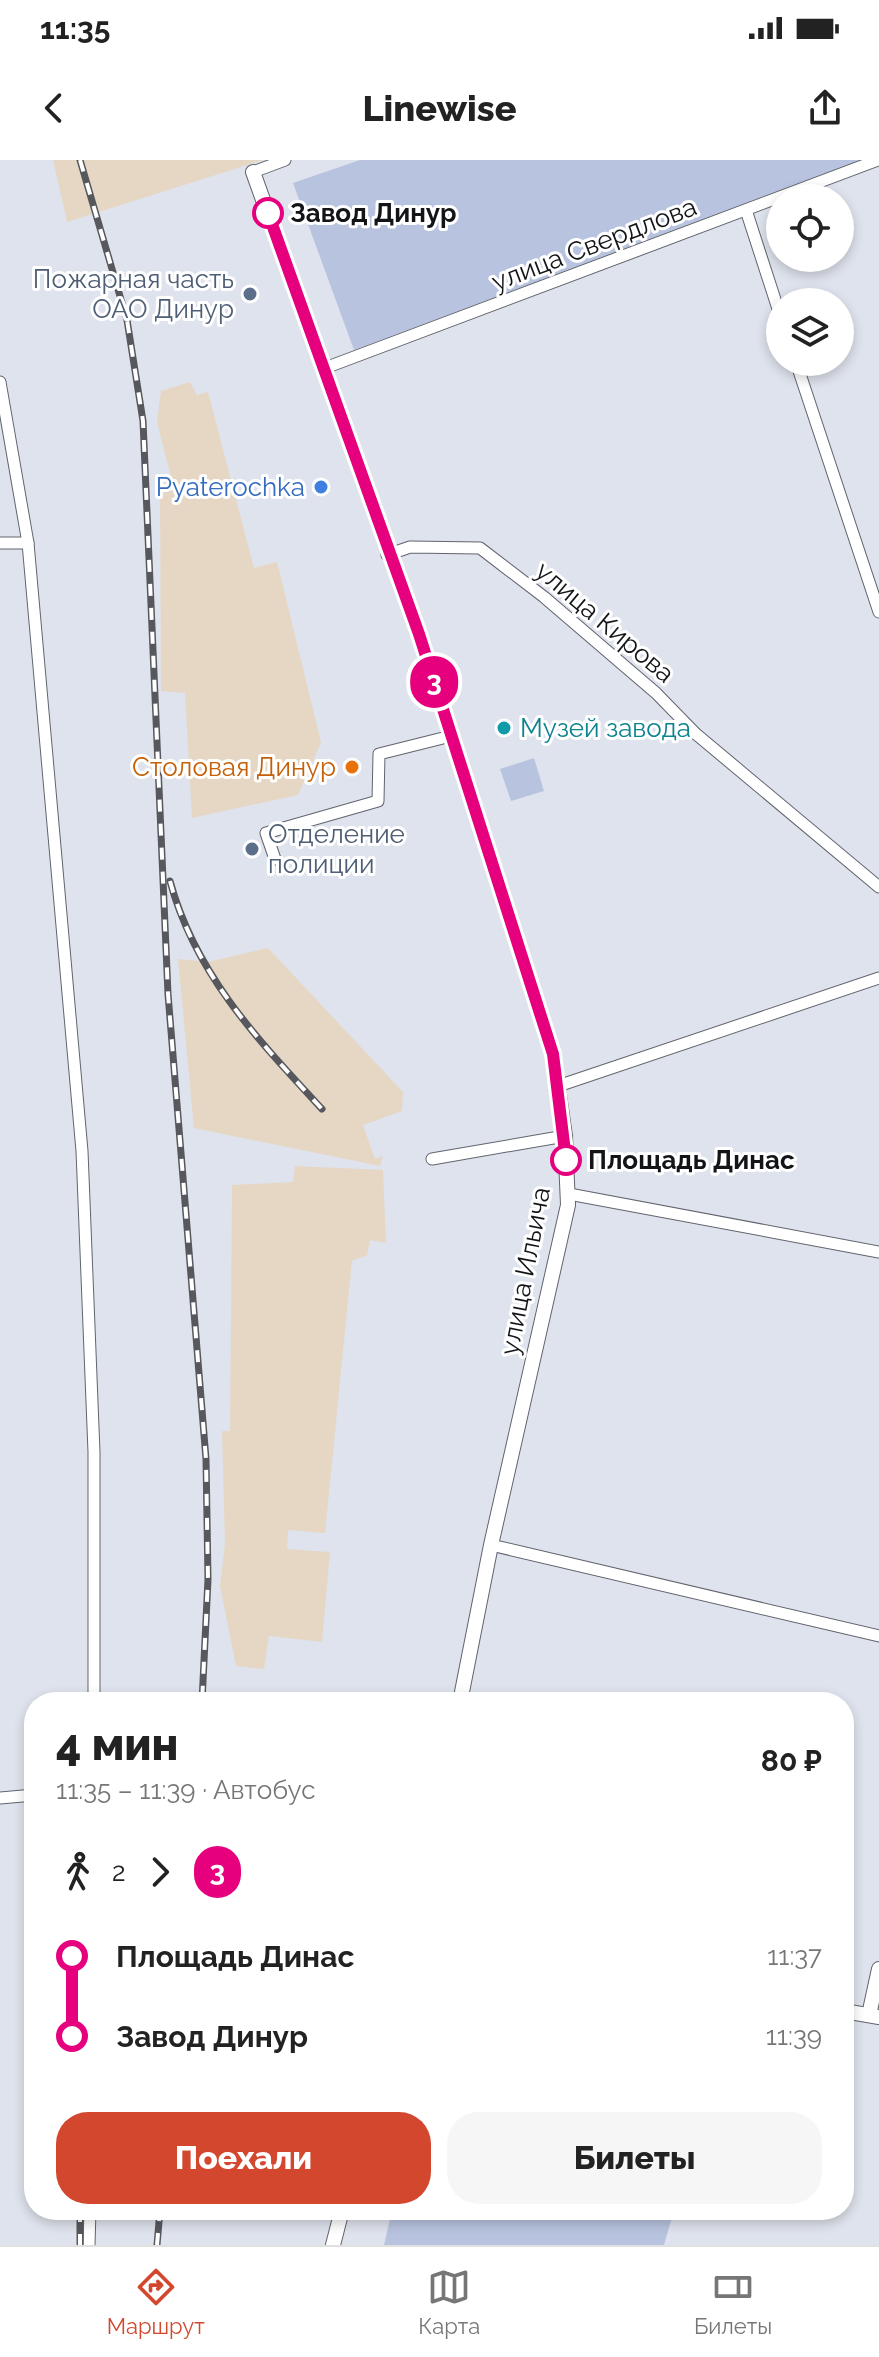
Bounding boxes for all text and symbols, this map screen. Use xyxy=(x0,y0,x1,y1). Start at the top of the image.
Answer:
text: 11:35 xyxy=(40,11,110,46)
icon: back xyxy=(32,86,76,130)
icon: share xyxy=(803,86,847,130)
text: Linewise xyxy=(363,87,516,129)
map controls xyxy=(766,184,854,376)
button: locate xyxy=(766,184,854,272)
street label: улица Свердлова xyxy=(487,191,701,297)
marker: Завод Динур xyxy=(253,198,283,228)
place label: Завод Динур xyxy=(290,198,456,228)
place label: Пожарная часть ОАО Динур xyxy=(33,264,234,324)
marker: Пожарная часть ОАО Динур xyxy=(241,285,259,303)
button: layers xyxy=(766,288,854,376)
place label: Pyaterochka xyxy=(156,472,305,502)
marker: Pyaterochka xyxy=(312,478,330,496)
street label: улица Кирова xyxy=(530,555,680,689)
line badge: 3 xyxy=(408,656,460,708)
text: 3 xyxy=(426,665,442,698)
place label: Музей завода xyxy=(520,713,691,743)
marker: Музей завода xyxy=(495,719,513,737)
place label: Столовая Динур xyxy=(132,752,336,782)
marker: Столовая Динур xyxy=(343,758,361,776)
place label: Отделение полиции xyxy=(268,819,405,879)
marker: Отделение полиции xyxy=(243,840,261,858)
marker: Площадь Динас xyxy=(551,1145,581,1175)
place label: Площадь Динас xyxy=(588,1145,795,1175)
street label: улица Ильича xyxy=(494,1184,556,1358)
text: 4 мин xyxy=(56,1719,178,1770)
text: 80 ₽ xyxy=(761,1743,822,1778)
text: 11:35 – 11:39 · Автобус xyxy=(56,1775,315,1805)
icon: walk xyxy=(56,1850,100,1894)
icon: forward xyxy=(138,1850,182,1894)
text: 3 xyxy=(210,1855,225,1888)
text: 2 xyxy=(112,1857,126,1887)
text: Площадь Динас xyxy=(116,1939,354,1974)
text: 11:37 xyxy=(767,1941,822,1971)
text: Завод Динур xyxy=(116,2019,308,2054)
text: 11:39 xyxy=(766,2021,822,2051)
button: Поехали xyxy=(56,2112,431,2204)
button: Билеты xyxy=(447,2112,822,2204)
tab: Маршрут xyxy=(107,2265,205,2339)
tab: Карта xyxy=(418,2265,480,2339)
tab: Билеты xyxy=(694,2265,772,2339)

